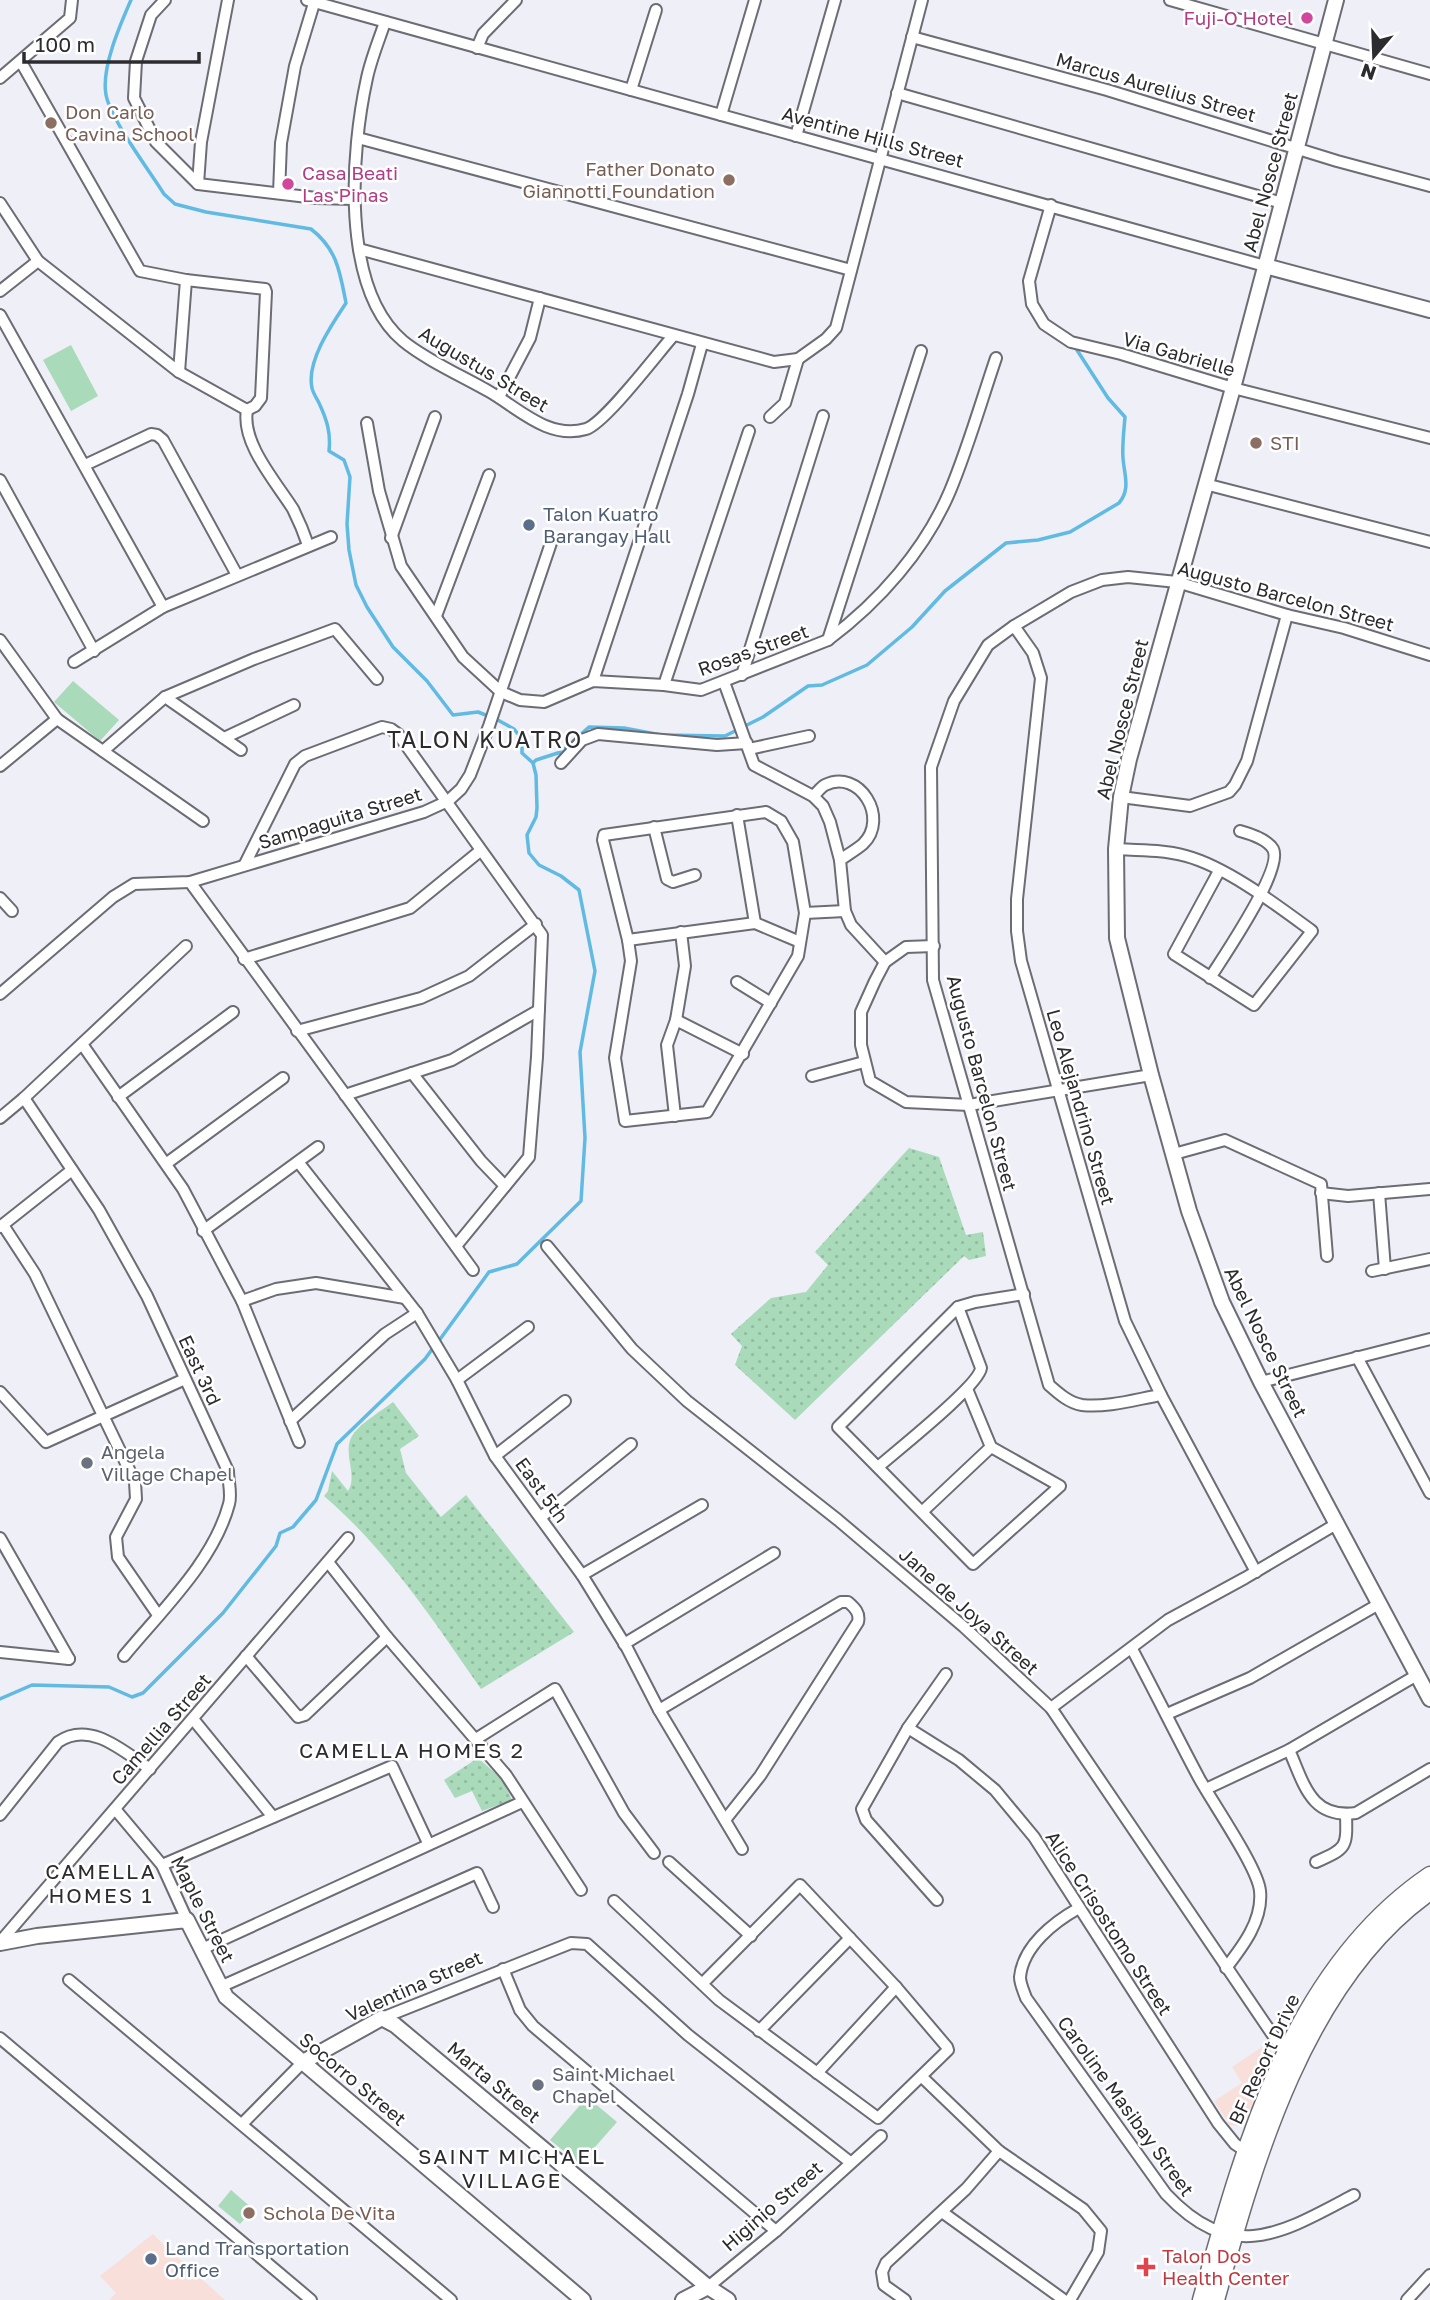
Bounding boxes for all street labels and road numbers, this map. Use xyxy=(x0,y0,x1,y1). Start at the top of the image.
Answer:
street label: Marcus Aurelius Street xyxy=(1054,47,1259,126)
street label: Abel Nosce Street xyxy=(1237,89,1302,254)
street label: Aventine Hills Street xyxy=(780,101,967,172)
street label: Augustus Street xyxy=(415,321,553,416)
street label: Via Gabrielle xyxy=(1120,327,1238,381)
street label: Augusto Barcelon Street xyxy=(1176,556,1397,635)
street label: Rosas Street xyxy=(694,619,811,680)
street label: Abel Nosce Street xyxy=(1090,636,1153,801)
street label: Sampaguita Street xyxy=(255,782,424,853)
street label: Augusto Barcelon Street xyxy=(943,972,1022,1193)
street label: Leo Alejandrino Street xyxy=(1042,1006,1120,1208)
street label: Abel Nosce Street xyxy=(1220,1263,1313,1421)
street label: East 3rd xyxy=(174,1331,227,1408)
street label: East 5th xyxy=(511,1453,574,1527)
street label: Jane de Joya Street xyxy=(895,1542,1044,1679)
street label: Camellia Street xyxy=(106,1668,215,1789)
street label: Alice Crisostomo Street xyxy=(1041,1826,1178,2019)
street label: Maple Street xyxy=(167,1852,240,1966)
street label: Valentina Street xyxy=(342,1945,486,2026)
street label: BF Resort Drive xyxy=(1223,1990,1304,2128)
street label: Caroline Masibay Street xyxy=(1053,2011,1199,2200)
street label: Socorro Street xyxy=(295,2027,411,2130)
street label: Marta Street xyxy=(443,2036,545,2127)
street label: Higinio Street xyxy=(717,2156,827,2255)

